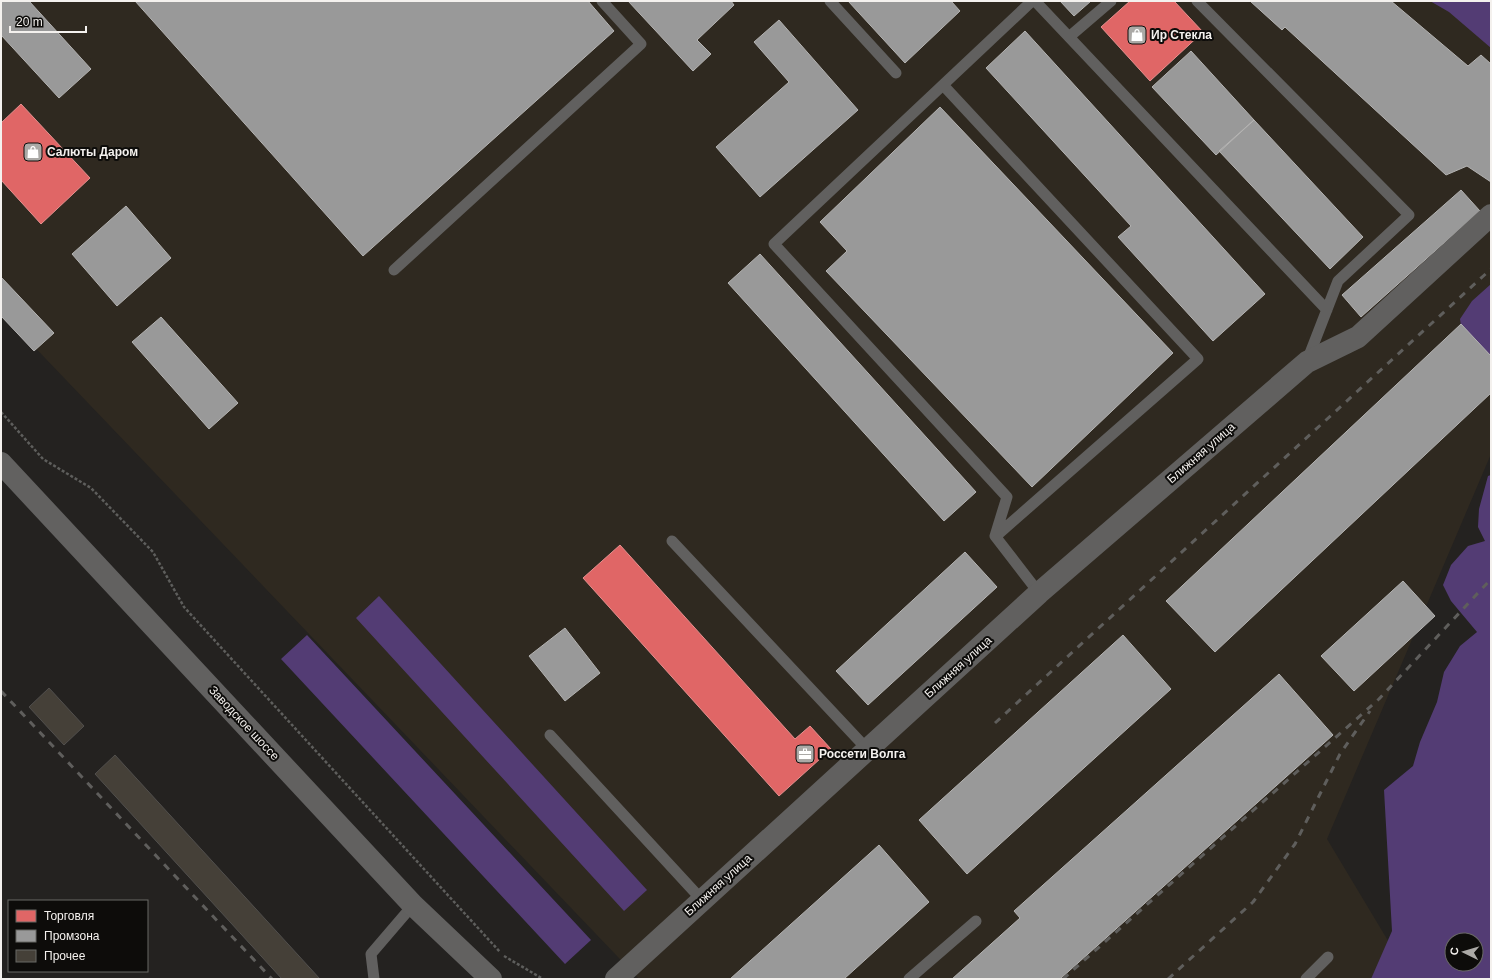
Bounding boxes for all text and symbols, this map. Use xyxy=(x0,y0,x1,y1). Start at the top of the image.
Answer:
scale bar xyxy=(10,8,86,34)
text: 20 m xyxy=(16,15,43,29)
shop icon: Ир Стекла xyxy=(1126,24,1148,46)
place label: Ир Стекла xyxy=(1151,28,1212,42)
shop icon: Салюты Даром xyxy=(22,141,44,163)
place label: Салюты Даром xyxy=(47,145,138,159)
street label: Ближняя улица xyxy=(1164,419,1238,486)
street label: Ближняя улица xyxy=(922,633,995,701)
street label: Заводское шоссе xyxy=(206,683,282,763)
office icon: Россети Волга xyxy=(794,743,816,765)
place label: Россети Волга xyxy=(819,747,906,761)
street label: Ближняя улица xyxy=(682,851,755,919)
legend xyxy=(8,900,148,972)
text: Торговля xyxy=(44,909,94,923)
text: Промзона xyxy=(44,929,100,943)
north arrow xyxy=(1444,932,1484,972)
text: С xyxy=(1448,947,1460,956)
text: Прочее xyxy=(44,949,86,963)

